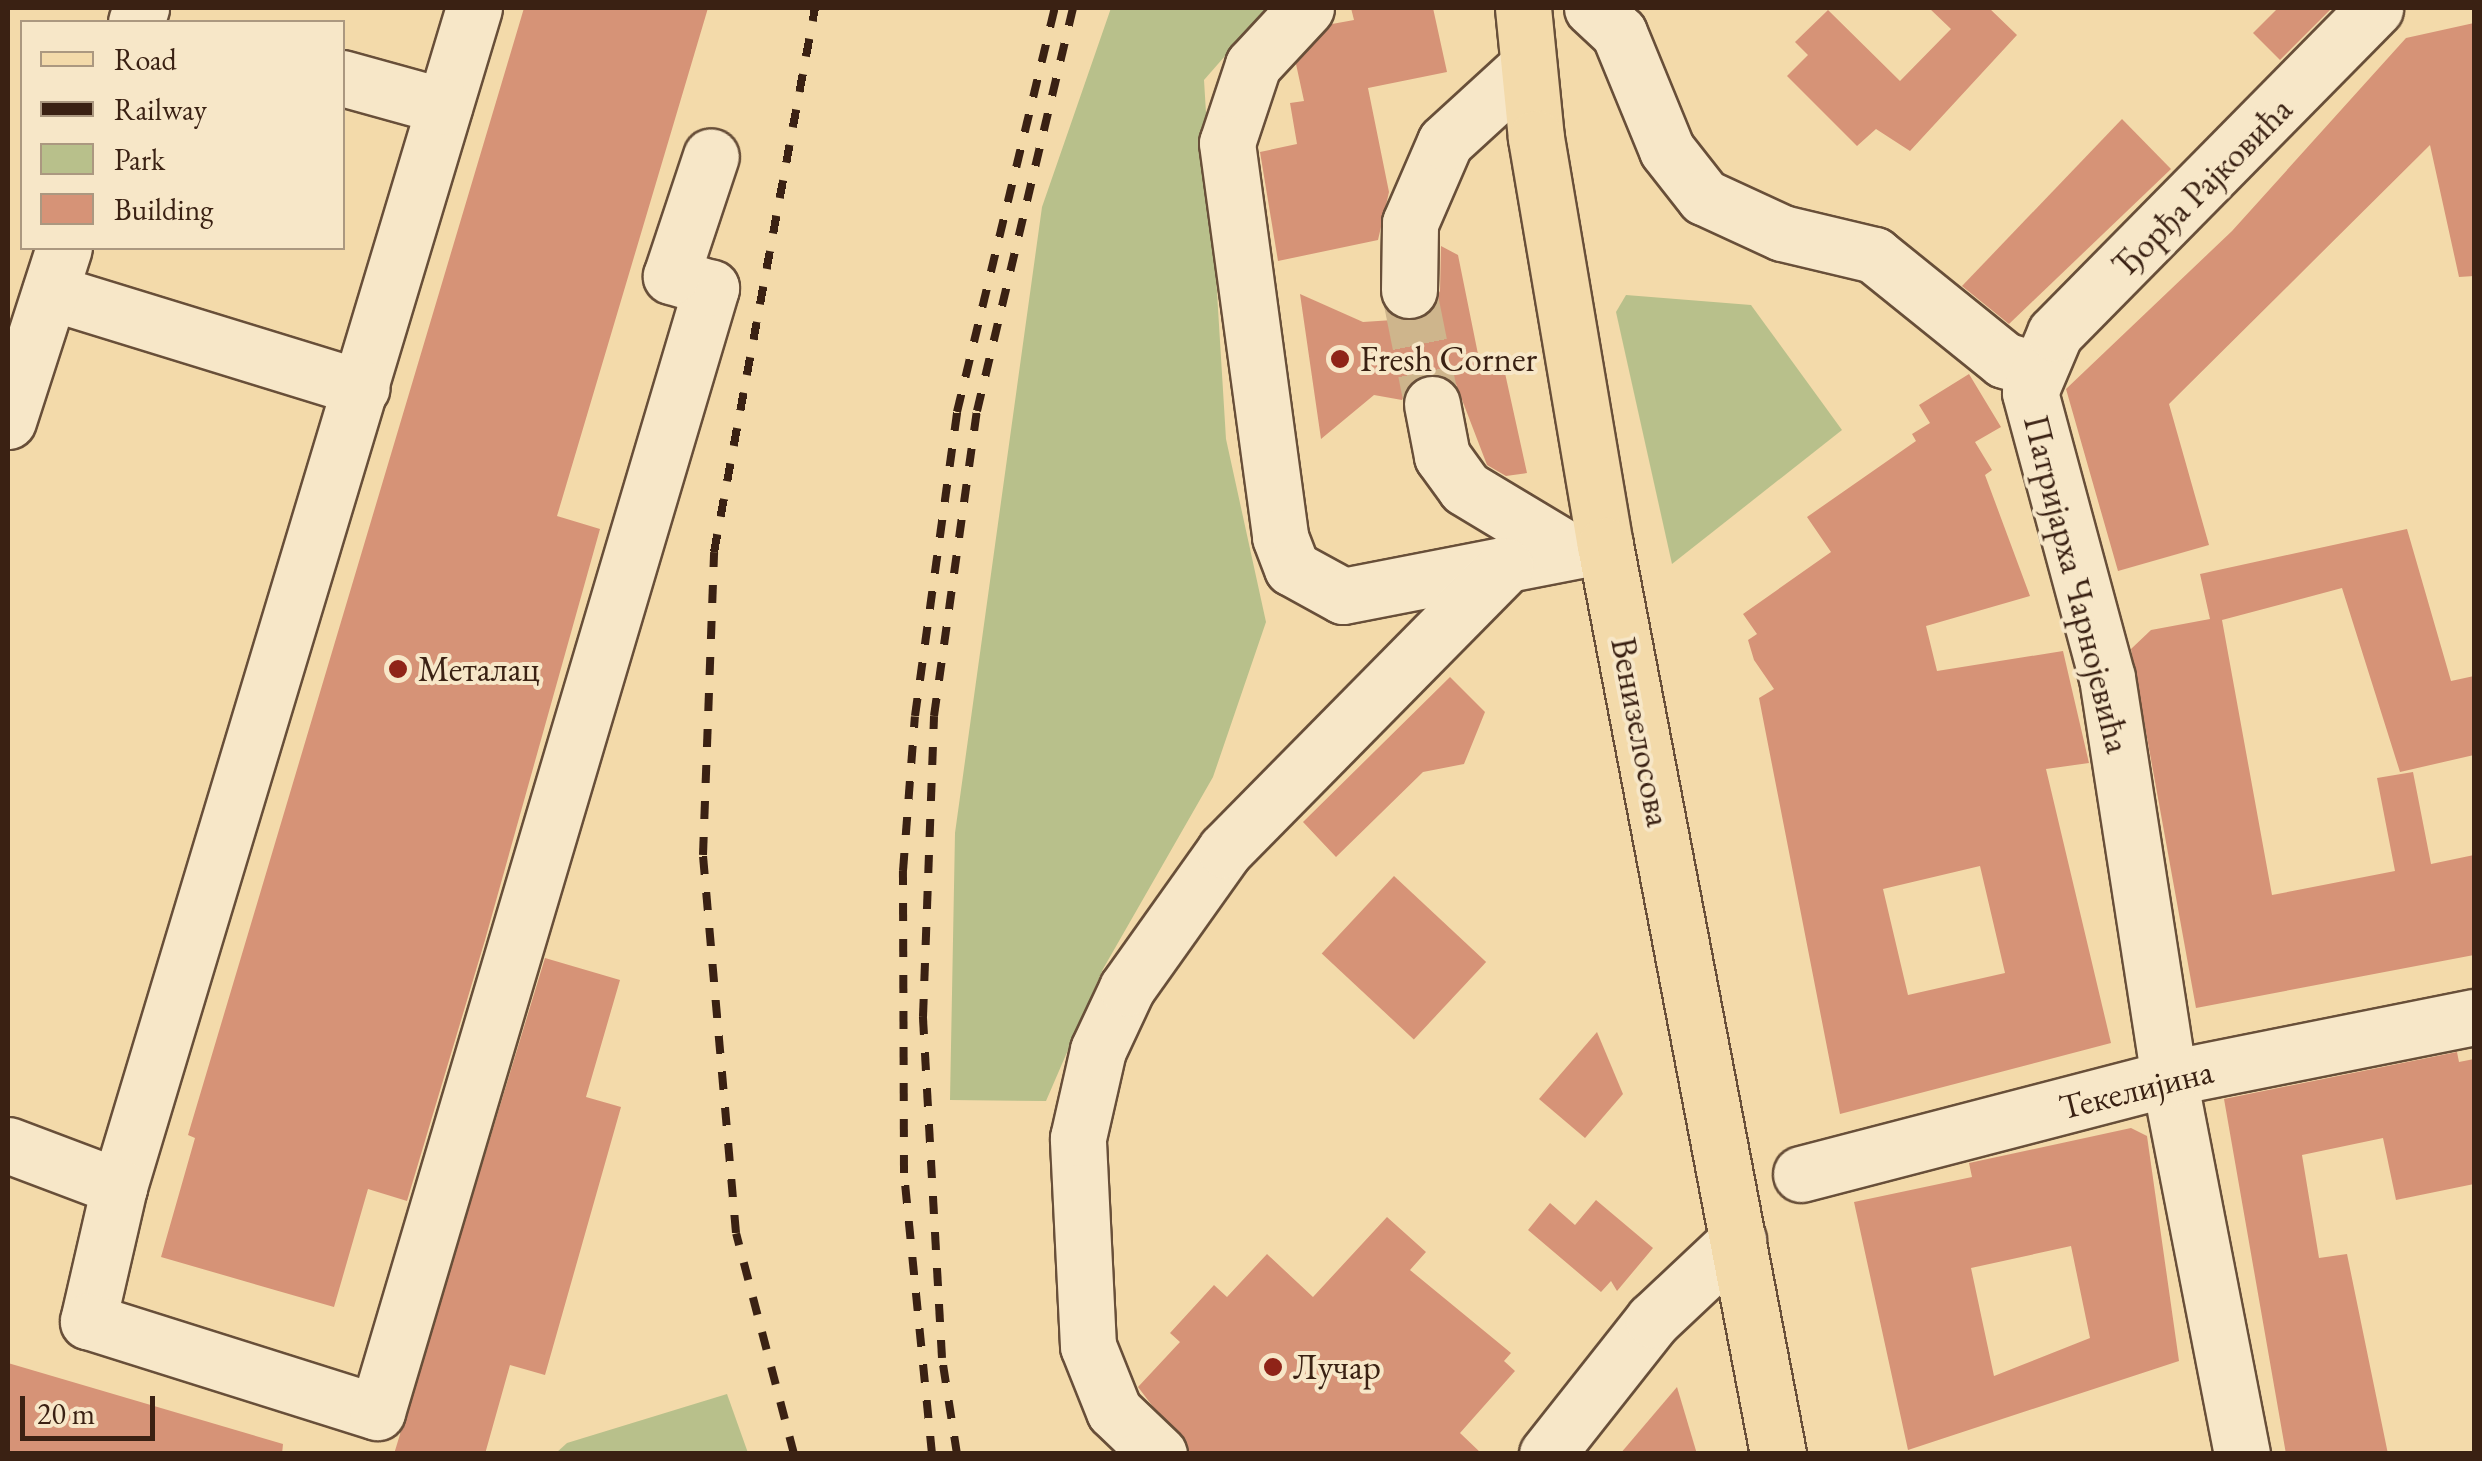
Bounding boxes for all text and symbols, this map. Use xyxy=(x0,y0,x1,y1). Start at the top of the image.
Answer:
legend xyxy=(20,20,345,250)
text: Road xyxy=(114,40,177,79)
street label: Ђорђа Рајковића xyxy=(2103,88,2301,286)
text: Railway xyxy=(114,90,207,129)
text: Park xyxy=(114,140,165,179)
text: Building xyxy=(114,190,213,229)
place label: Fresh Corner xyxy=(1360,338,1537,380)
marker: Fresh Corner xyxy=(1329,348,1351,370)
street label: Патријарха Чарнојевића xyxy=(2015,411,2139,757)
street label: Венизелосова xyxy=(1602,634,1680,830)
place label: Металац xyxy=(418,648,540,690)
marker: Металац xyxy=(387,658,409,680)
street label: Текелијина xyxy=(2055,1050,2217,1128)
place label: Лучар xyxy=(1293,1346,1381,1388)
marker: Лучар xyxy=(1262,1356,1284,1378)
scale bar xyxy=(25,1376,160,1438)
text: 20 m xyxy=(37,1394,95,1433)

